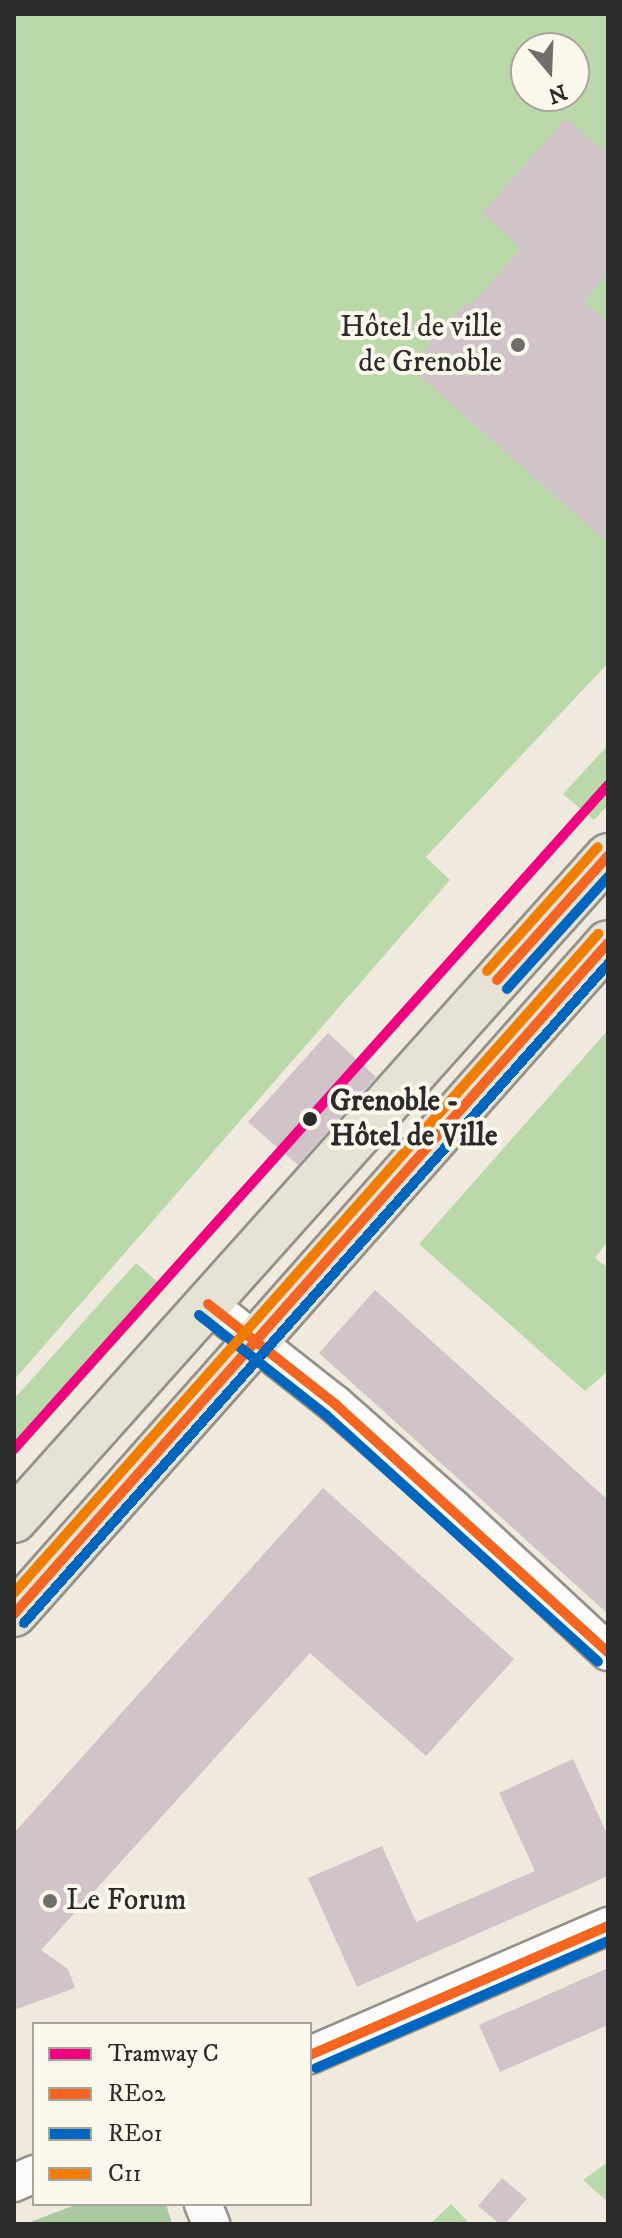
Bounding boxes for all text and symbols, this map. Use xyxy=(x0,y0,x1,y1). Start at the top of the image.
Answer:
north arrow xyxy=(510,32,590,112)
text: N xyxy=(544,78,570,109)
place label: Hôtel de ville de Grenoble xyxy=(340,310,502,380)
marker: Hôtel de ville de Grenoble xyxy=(509,336,527,354)
place label: Grenoble - Hôtel de Ville xyxy=(330,1084,497,1154)
marker: Grenoble - Hôtel de Ville xyxy=(297,1106,323,1132)
place label: Le Forum xyxy=(66,1883,187,1919)
marker: Le Forum xyxy=(41,1892,59,1910)
legend xyxy=(32,2022,312,2206)
text: Tramway C xyxy=(108,2039,219,2069)
text: RE02 xyxy=(108,2079,166,2109)
text: RE01 xyxy=(108,2119,163,2149)
text: C11 xyxy=(108,2159,142,2189)

